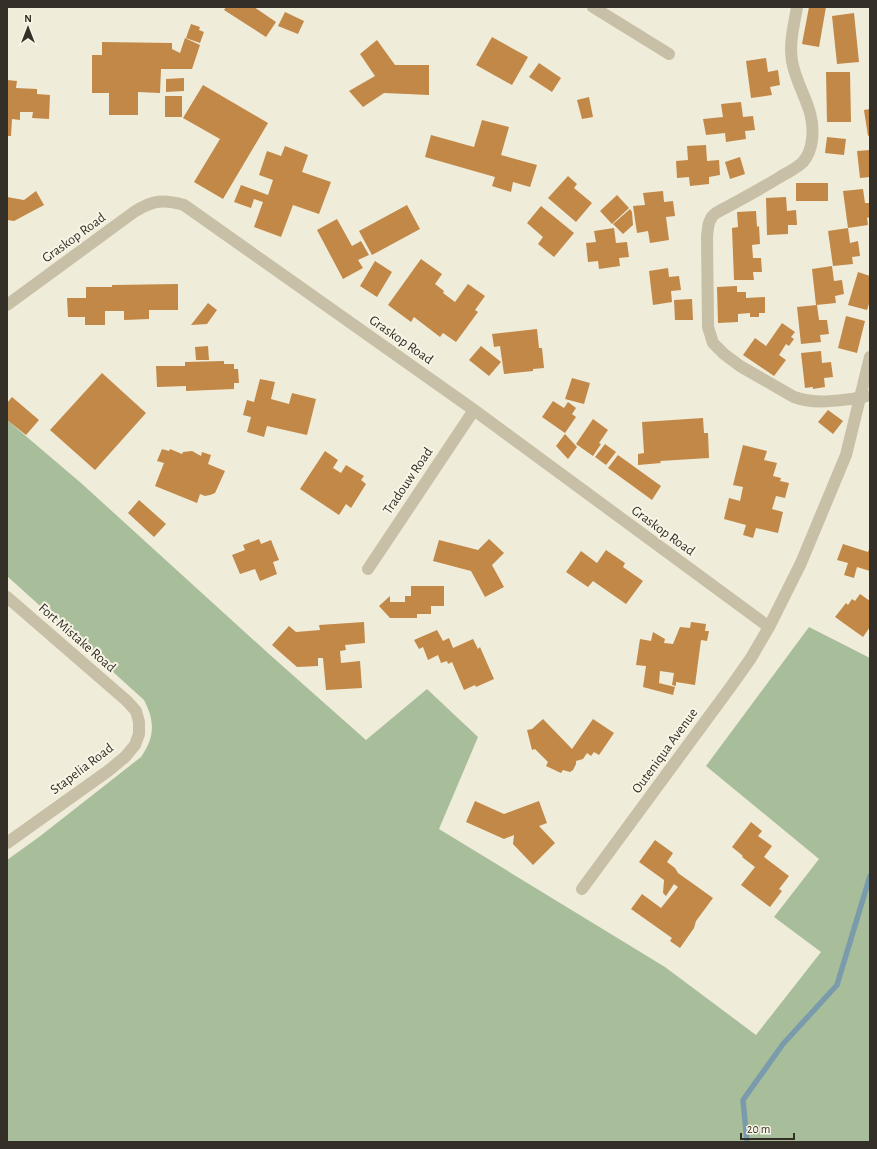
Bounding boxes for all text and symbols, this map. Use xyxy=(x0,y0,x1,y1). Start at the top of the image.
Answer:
north arrow xyxy=(8,8,48,48)
text: N xyxy=(24,13,32,24)
street label: Graskop Road xyxy=(40,210,108,266)
street label: Graskop Road xyxy=(366,313,436,367)
street label: Tradouw Road xyxy=(381,445,435,517)
street label: Graskop Road xyxy=(629,503,697,559)
street label: Fort Mistake Road xyxy=(36,601,118,675)
street label: Outeniqua Avenue xyxy=(630,706,700,796)
street label: Stapelia Road xyxy=(48,741,116,797)
scale bar xyxy=(741,1115,794,1141)
text: 20 m xyxy=(747,1123,770,1135)

